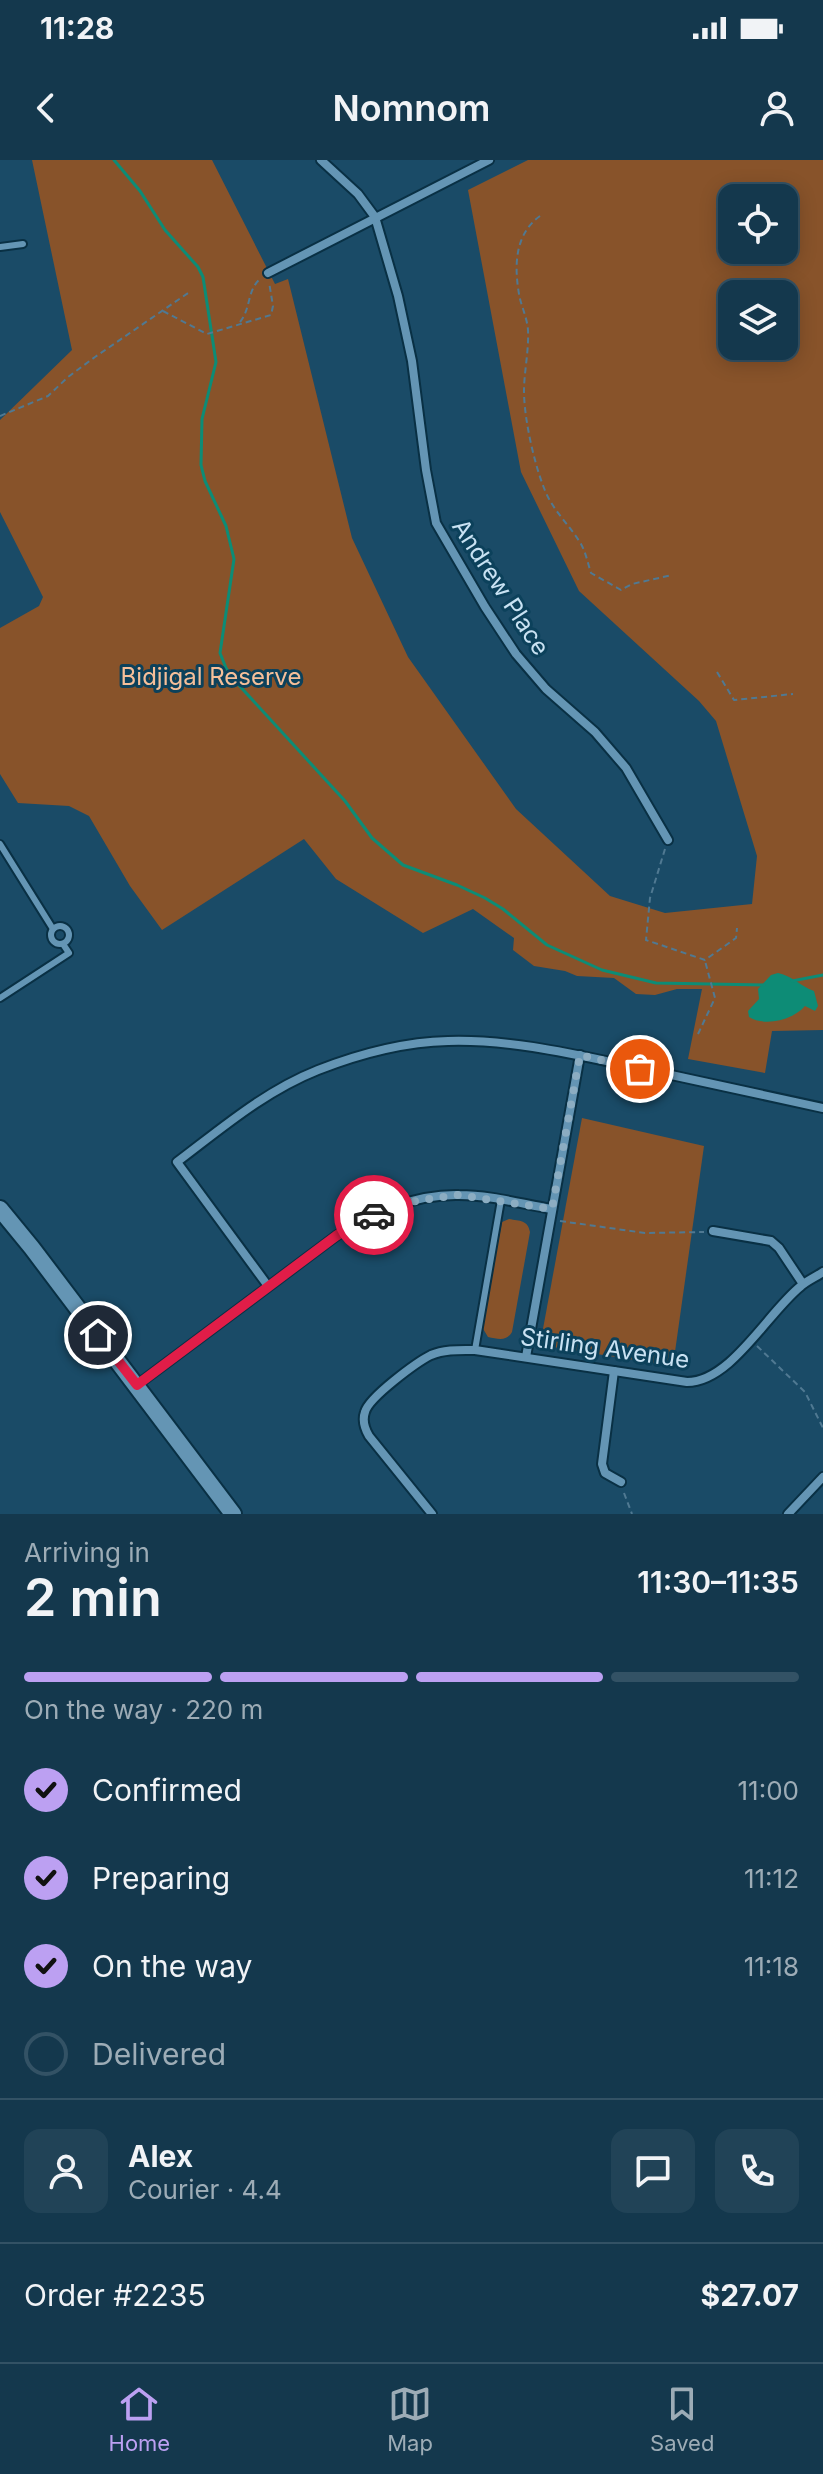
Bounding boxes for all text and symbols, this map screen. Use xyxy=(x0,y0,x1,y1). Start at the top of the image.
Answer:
text: 11:28 xyxy=(40,10,114,46)
icon: back xyxy=(24,86,68,130)
text: Nomnom xyxy=(332,86,491,130)
icon: person xyxy=(755,86,799,130)
map controls xyxy=(718,184,798,360)
button: locate xyxy=(718,184,798,264)
button: layers xyxy=(718,280,798,360)
street label: Andrew Place xyxy=(446,514,556,660)
park label: Bidjigal Reserve xyxy=(121,662,301,691)
pin xyxy=(606,1035,674,1103)
icon: bag xyxy=(618,1047,662,1091)
courier xyxy=(334,1175,414,1255)
icon: car xyxy=(352,1193,396,1237)
pin xyxy=(64,1301,132,1369)
icon: home xyxy=(76,1313,120,1357)
street label: Stirling Avenue xyxy=(519,1322,691,1374)
text: Arriving in xyxy=(24,1537,150,1568)
text: 11:30–11:35 xyxy=(637,1564,799,1600)
text: 2 min xyxy=(24,1566,162,1629)
text: On the way · 220 m xyxy=(24,1694,263,1725)
icon: check xyxy=(24,1768,68,1812)
text: Confirmed xyxy=(92,1772,242,1808)
text: 11:00 xyxy=(738,1775,799,1806)
icon: check xyxy=(24,1856,68,1900)
text: Preparing xyxy=(92,1860,230,1896)
text: 11:12 xyxy=(744,1863,799,1894)
icon: check xyxy=(24,1944,68,1988)
text: On the way xyxy=(92,1948,252,1984)
text: 11:18 xyxy=(744,1951,799,1982)
text: Delivered xyxy=(92,2036,226,2072)
button: person xyxy=(24,2129,108,2213)
button: chat xyxy=(611,2129,695,2213)
button: phone xyxy=(715,2129,799,2213)
text: Alex xyxy=(128,2138,193,2174)
text: Courier · 4.4 xyxy=(128,2174,282,2205)
text: Order #2235 xyxy=(24,2277,206,2313)
text: $27.07 xyxy=(701,2277,799,2313)
tab: Home xyxy=(109,2382,170,2456)
tab: Map xyxy=(387,2382,433,2456)
tab: Saved xyxy=(650,2382,714,2456)

